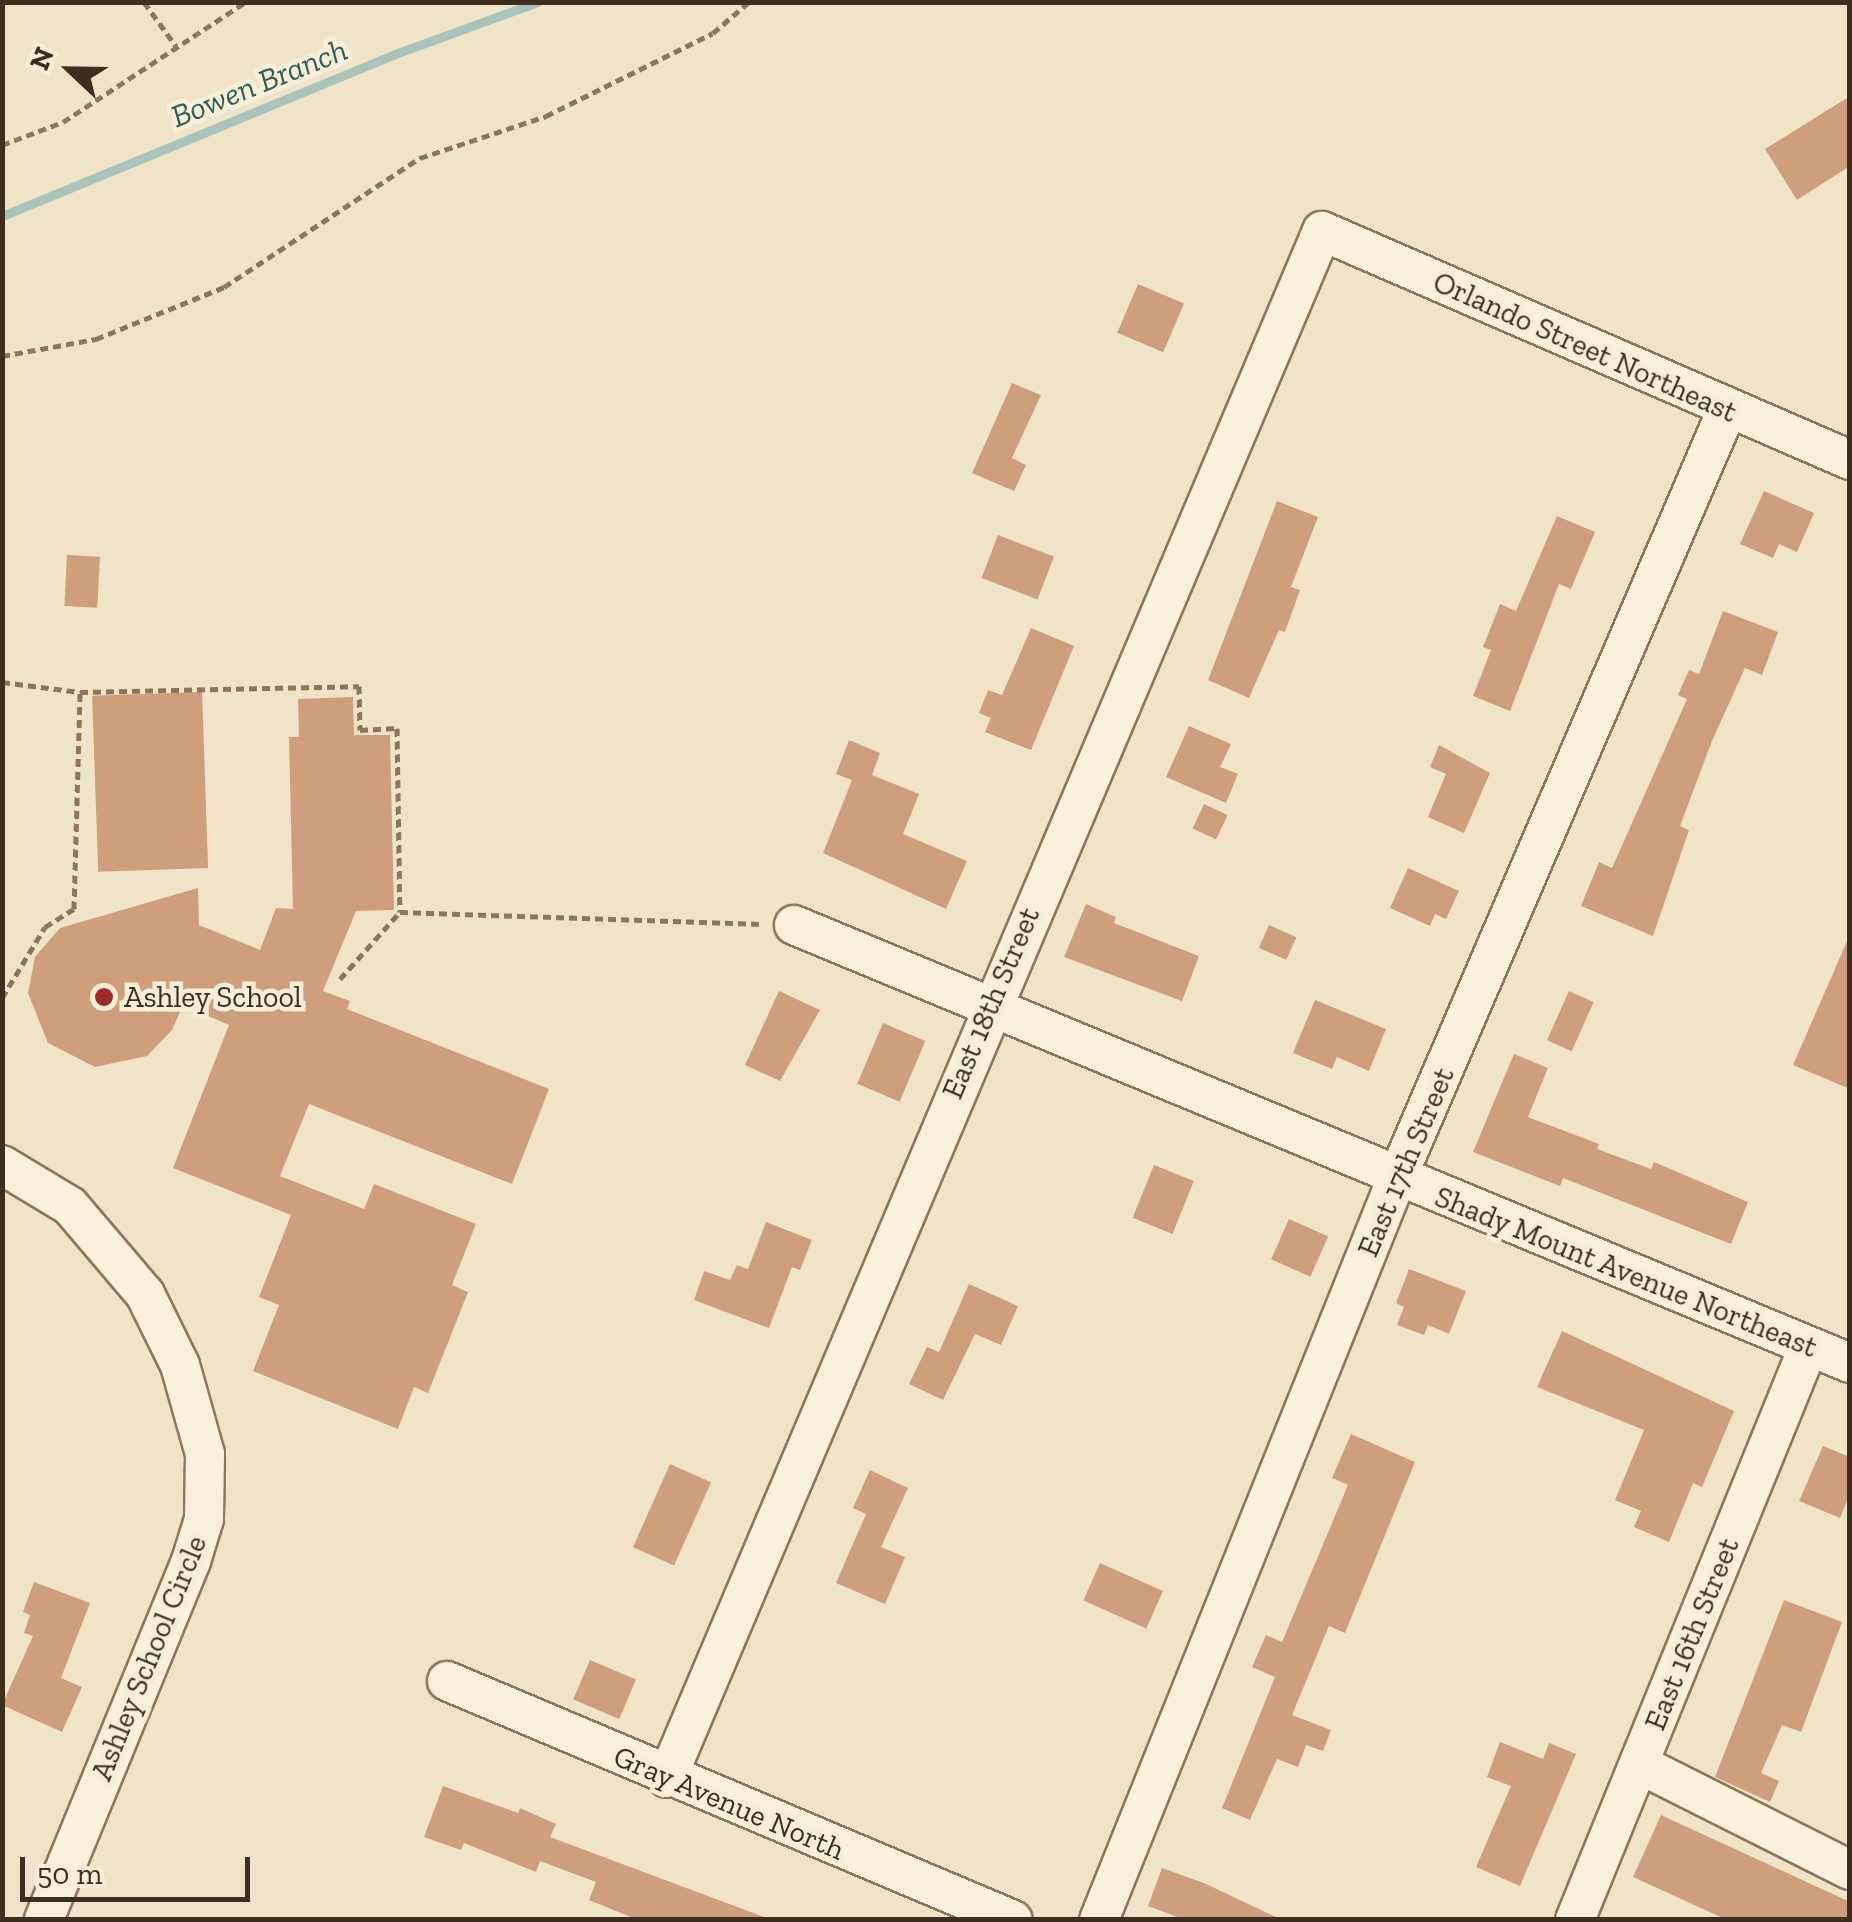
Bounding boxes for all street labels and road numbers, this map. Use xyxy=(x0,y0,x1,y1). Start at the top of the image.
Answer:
street label: Orlando Street Northeast xyxy=(1428,264,1742,430)
street label: East 18th Street xyxy=(934,902,1048,1104)
street label: East 17th Street xyxy=(1350,1062,1462,1262)
street label: Shady Mount Avenue Northeast xyxy=(1429,1178,1823,1366)
street label: Ashley School Circle xyxy=(83,1530,215,1786)
street label: East 16th Street xyxy=(1637,1532,1747,1736)
street label: Gray Avenue North xyxy=(608,1738,850,1868)

